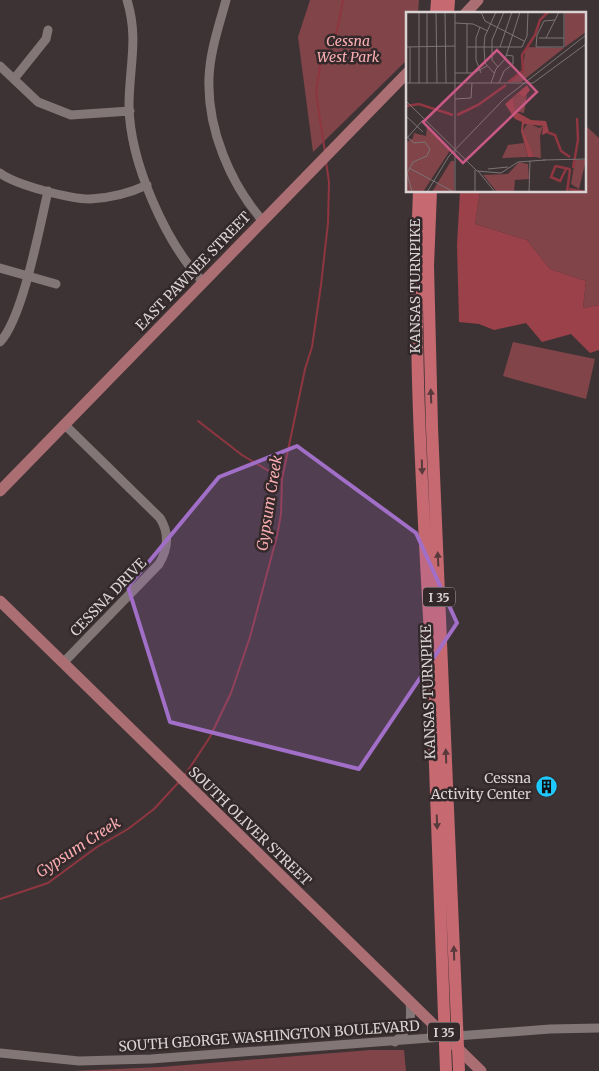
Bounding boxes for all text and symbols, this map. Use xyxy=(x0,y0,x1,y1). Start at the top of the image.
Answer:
inset map xyxy=(406,12,586,192)
park label: Cessna West Park xyxy=(317,32,380,66)
street label: EAST PAWNEE STREET xyxy=(132,208,255,334)
street label: KANSAS TURNPIKE xyxy=(406,218,424,353)
one-way arrow xyxy=(427,388,435,404)
water label: Gypsum Creek xyxy=(252,453,286,552)
one-way arrow xyxy=(418,460,426,476)
one-way arrow xyxy=(433,550,441,566)
street label: CESSNA DRIVE xyxy=(66,554,150,640)
road number: I 35 xyxy=(423,588,455,606)
street label: KANSAS TURNPIKE xyxy=(417,624,439,760)
one-way arrow xyxy=(442,748,450,764)
street label: SOUTH OLIVER STREET xyxy=(185,763,315,890)
place label: Cessna Activity Center xyxy=(430,769,531,803)
building icon: Cessna Activity Center xyxy=(535,774,559,798)
water label: Gypsum Creek xyxy=(32,812,124,881)
one-way arrow xyxy=(433,814,441,830)
one-way arrow xyxy=(450,945,458,961)
street label: SOUTH GEORGE WASHINGTON BOULEVARD xyxy=(118,1016,421,1056)
road number: I 35 xyxy=(428,1022,460,1042)

